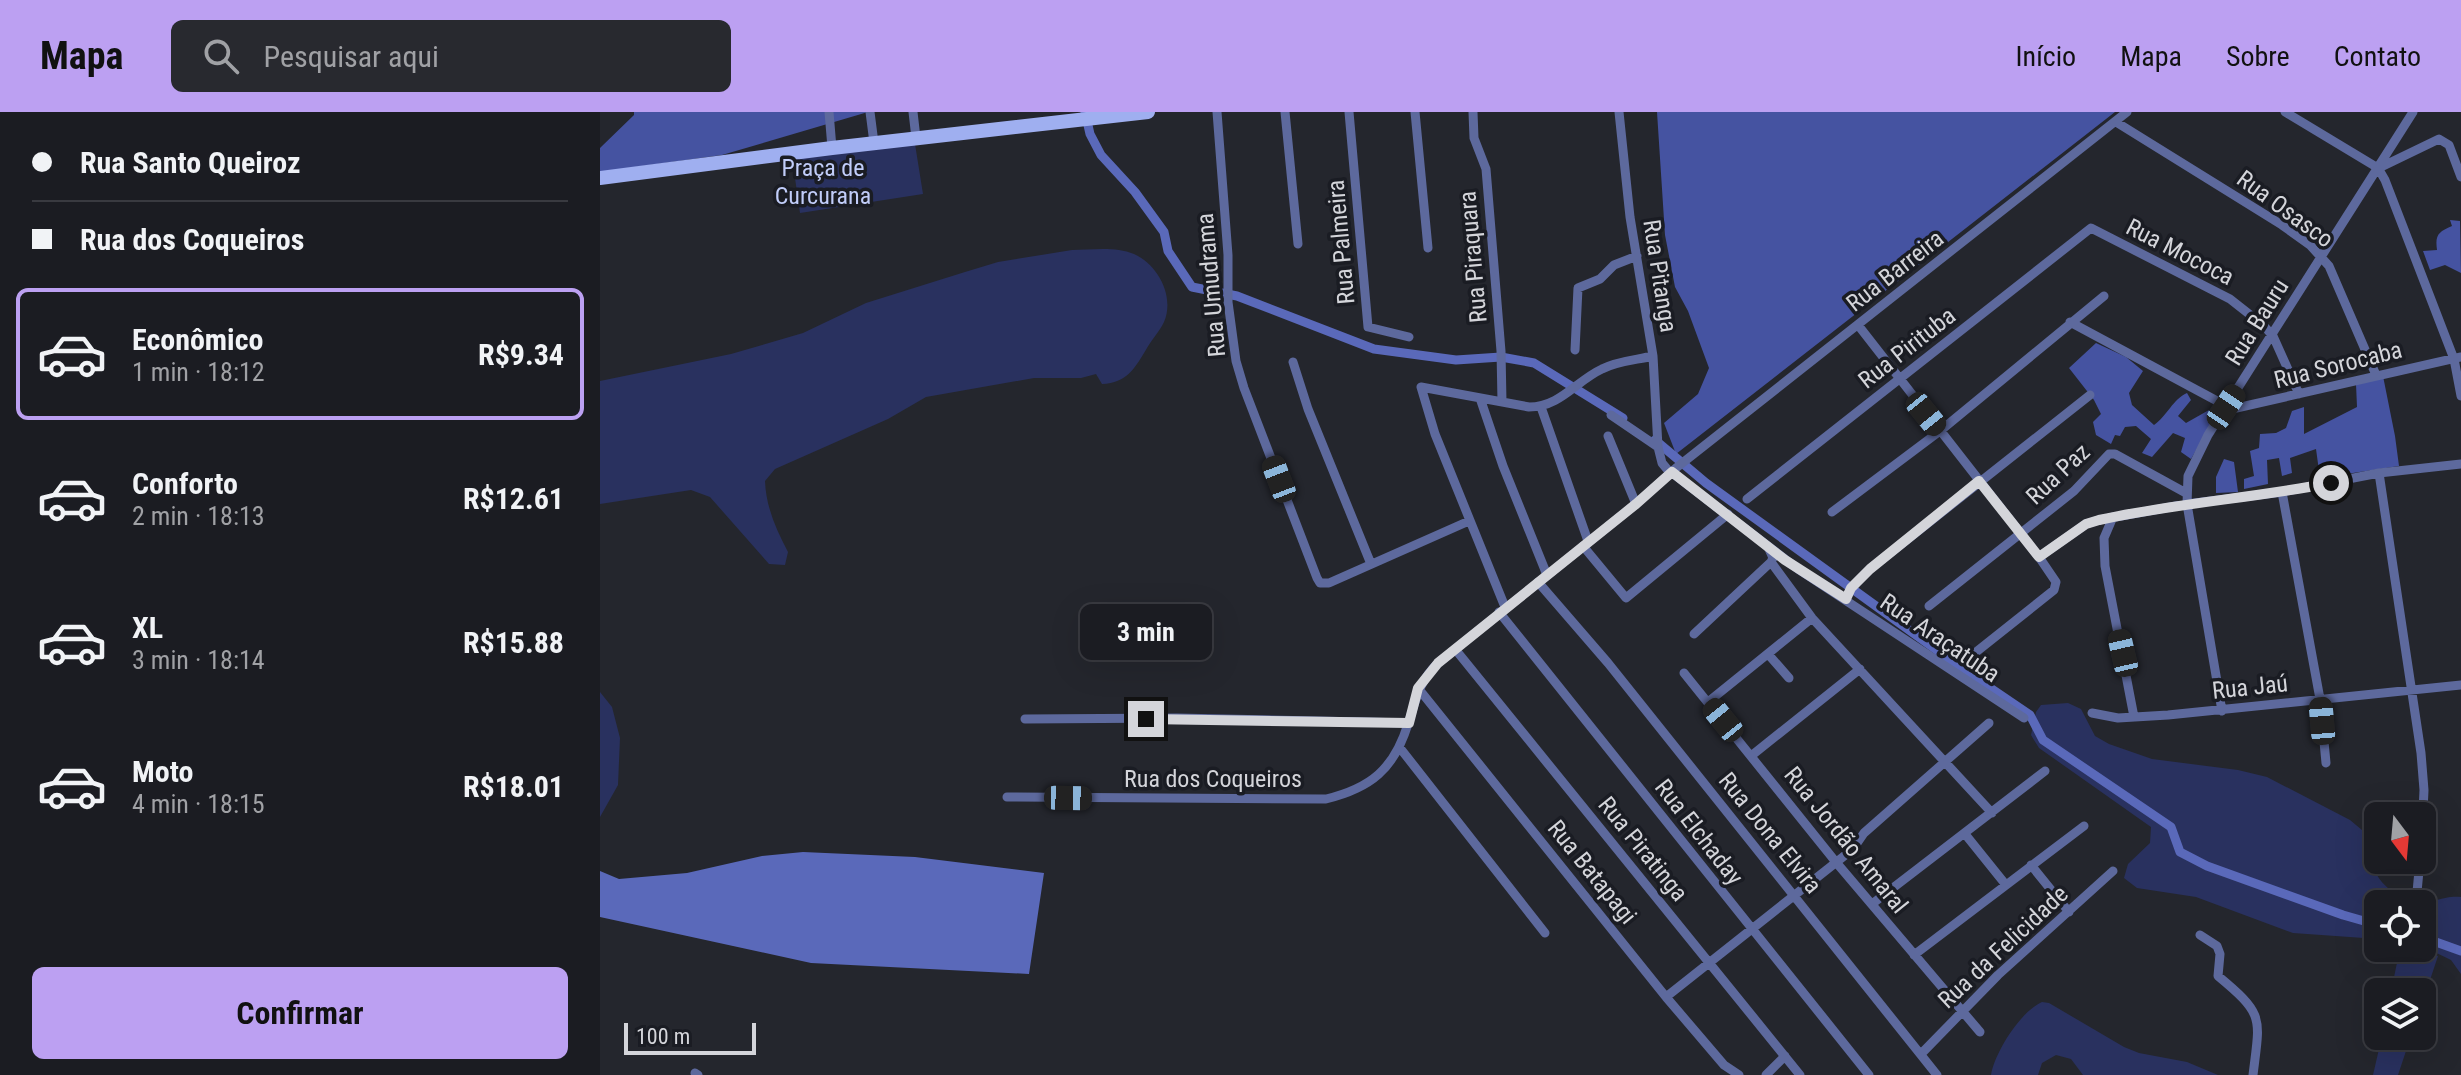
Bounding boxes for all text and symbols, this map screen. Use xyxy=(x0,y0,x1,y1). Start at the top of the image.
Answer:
search box xyxy=(171,20,731,92)
text: Mapa xyxy=(40,34,123,78)
icon: search xyxy=(199,34,243,78)
text: Pesquisar aqui xyxy=(263,39,439,74)
text: Início xyxy=(2016,40,2076,73)
text: Mapa xyxy=(2120,40,2182,73)
text: Sobre xyxy=(2226,40,2290,73)
text: Contato xyxy=(2334,40,2421,73)
text: Rua Santo Queiroz xyxy=(80,145,301,180)
park label: Praça de Curcurana xyxy=(775,154,871,210)
street label: Rua Osasco xyxy=(2231,165,2339,253)
street label: Rua Palmeira xyxy=(1322,179,1360,305)
street label: Rua Piraquara xyxy=(1453,190,1493,324)
street label: Rua Umudrama xyxy=(1191,212,1231,358)
street label: Rua Mococa xyxy=(2121,213,2239,291)
street label: Rua Pitanga xyxy=(1637,218,1683,334)
text: Rua dos Coqueiros xyxy=(80,222,304,257)
street label: Rua Barreira xyxy=(1841,224,1949,318)
street label: Rua Bauru xyxy=(2220,274,2294,370)
street label: Rua Pirituba xyxy=(1853,302,1961,394)
icon: car xyxy=(36,318,108,390)
text: Econômico xyxy=(132,322,263,357)
street label: Rua Sorocaba xyxy=(2271,336,2405,394)
text: R$9.34 xyxy=(478,337,564,372)
text: 1 min · 18:12 xyxy=(132,357,265,387)
car xyxy=(2203,380,2249,434)
car xyxy=(1902,388,1950,440)
street label: Rua Paz xyxy=(2020,438,2096,510)
car xyxy=(1259,452,1299,506)
icon: car xyxy=(36,462,108,534)
route start xyxy=(2313,465,2349,501)
text: Conforto xyxy=(132,466,238,501)
text: R$12.61 xyxy=(463,481,564,516)
text: 2 min · 18:13 xyxy=(132,501,265,531)
street label: Rua Araçatuba xyxy=(1875,588,2005,688)
callout: 3 min xyxy=(1080,603,1212,659)
icon: car xyxy=(36,606,108,678)
text: XL xyxy=(132,610,163,645)
text: 3 min xyxy=(1117,617,1175,647)
text: R$15.88 xyxy=(463,625,564,660)
car xyxy=(2106,627,2140,679)
text: 3 min · 18:14 xyxy=(132,645,265,675)
street label: Rua Jaú xyxy=(2211,669,2289,705)
car xyxy=(1699,694,1747,746)
car xyxy=(2308,696,2336,746)
route end xyxy=(1128,701,1164,737)
icon: car xyxy=(36,750,108,822)
text: Moto xyxy=(132,754,193,789)
street label: Rua Jordão Amaral xyxy=(1778,761,1914,919)
street label: Rua dos Coqueiros xyxy=(1124,765,1302,793)
street label: Rua Dona Elvira xyxy=(1713,767,1827,899)
text: R$18.01 xyxy=(463,769,564,804)
street label: Rua Elchaday xyxy=(1649,774,1749,890)
car xyxy=(1044,786,1092,810)
text: 4 min · 18:15 xyxy=(132,789,265,819)
street label: Rua Piratinga xyxy=(1592,791,1694,907)
north arrow xyxy=(2364,802,2436,874)
map controls xyxy=(2364,802,2436,1050)
street label: Rua Batapagi xyxy=(1542,815,1642,929)
street label: Rua da Felicidade xyxy=(1932,880,2074,1014)
button: locate xyxy=(2364,890,2436,962)
button: Confirmar xyxy=(32,967,568,1059)
button: layers xyxy=(2364,978,2436,1050)
scale bar xyxy=(624,1019,756,1055)
text: 100 m xyxy=(636,1024,690,1049)

